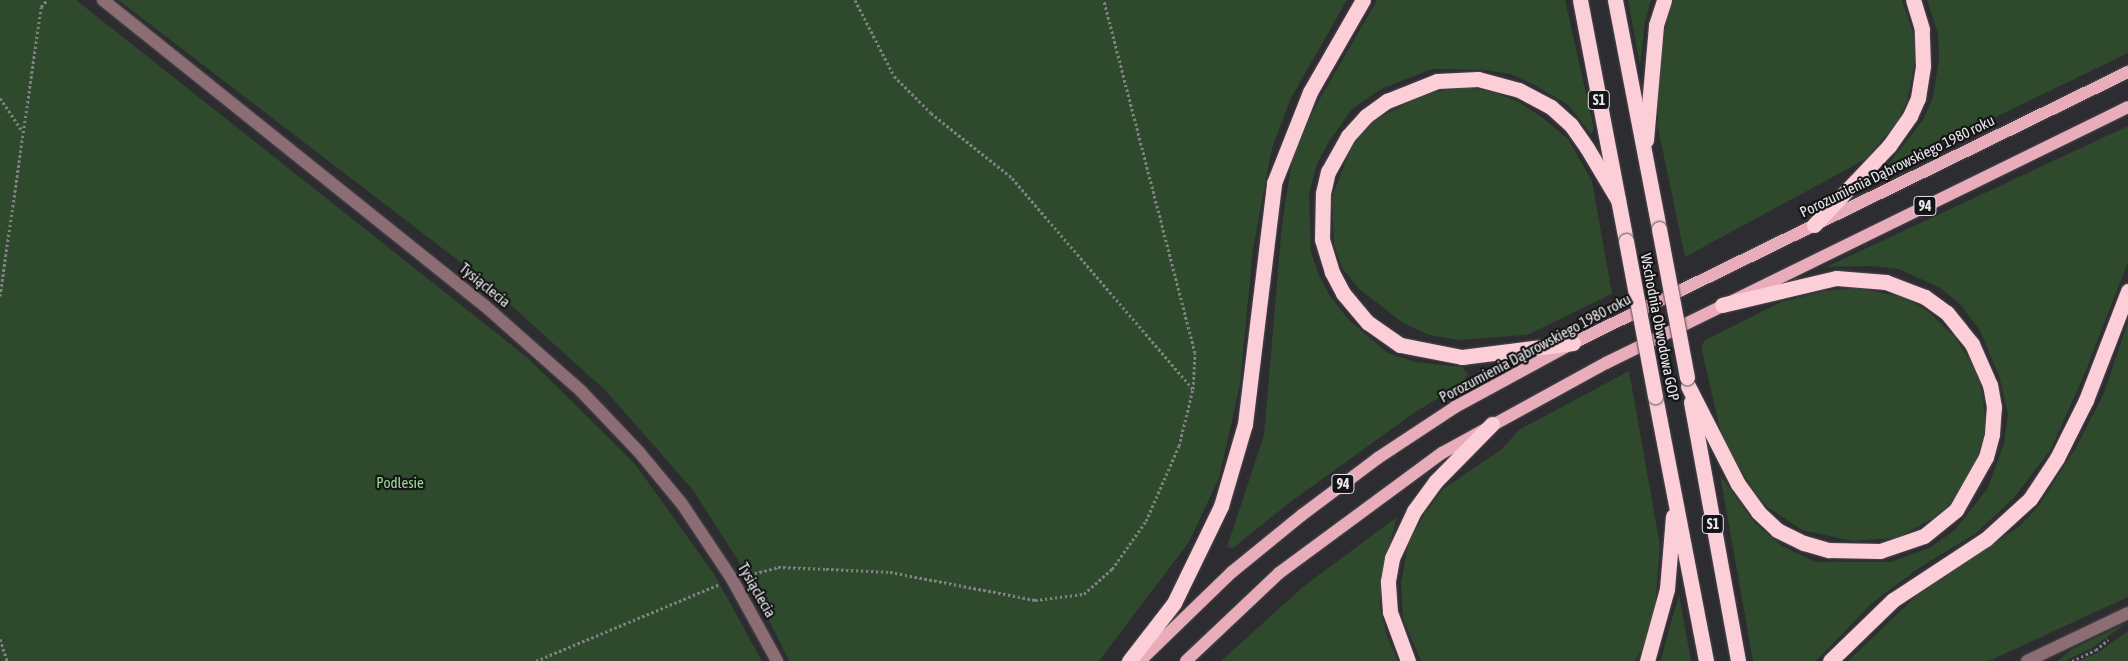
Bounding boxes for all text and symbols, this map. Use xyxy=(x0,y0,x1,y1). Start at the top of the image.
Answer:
road number: S1 xyxy=(1588,88,1610,112)
street label: Porozumienia Dąbrowskiego 1980 roku xyxy=(1797,111,1997,221)
road number: 94 xyxy=(1912,195,1938,218)
street label: Wschodnia Obwodowa GOP xyxy=(1637,252,1683,402)
street label: Tysiąclecia xyxy=(456,259,514,311)
street label: Porozumienia Dąbrowskiego 1980 roku xyxy=(1436,290,1634,406)
road number: 94 xyxy=(1330,472,1356,496)
park label: Podlesie xyxy=(376,474,424,492)
road number: S1 xyxy=(1702,512,1724,536)
street label: Tysiąclecia xyxy=(734,560,780,620)

